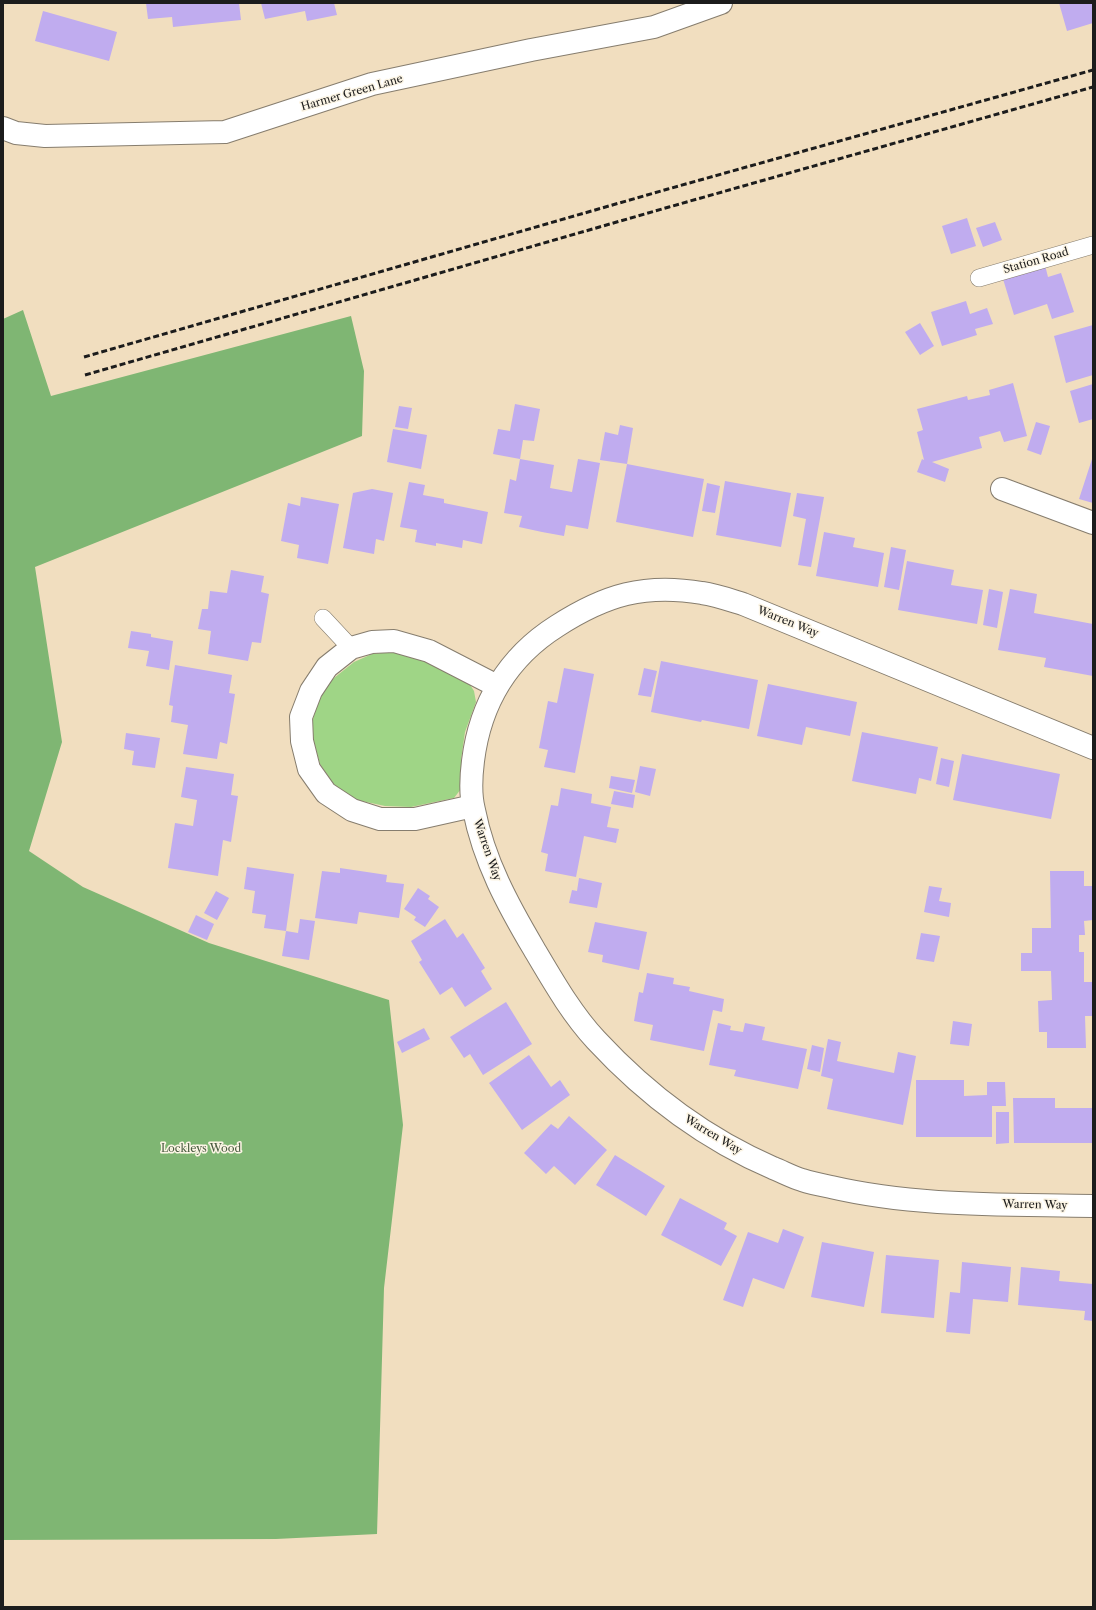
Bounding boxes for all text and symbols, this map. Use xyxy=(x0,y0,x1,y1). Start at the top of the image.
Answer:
street label: Harmer Green Lane xyxy=(300,72,404,114)
street label: Station Road xyxy=(1002,245,1070,277)
street label: Warren Way xyxy=(756,604,820,640)
street label: Warren Way xyxy=(470,817,504,883)
street label: Warren Way xyxy=(682,1113,744,1157)
park label: Lockleys Wood xyxy=(161,1142,241,1156)
street label: Warren Way xyxy=(1003,1198,1067,1212)

